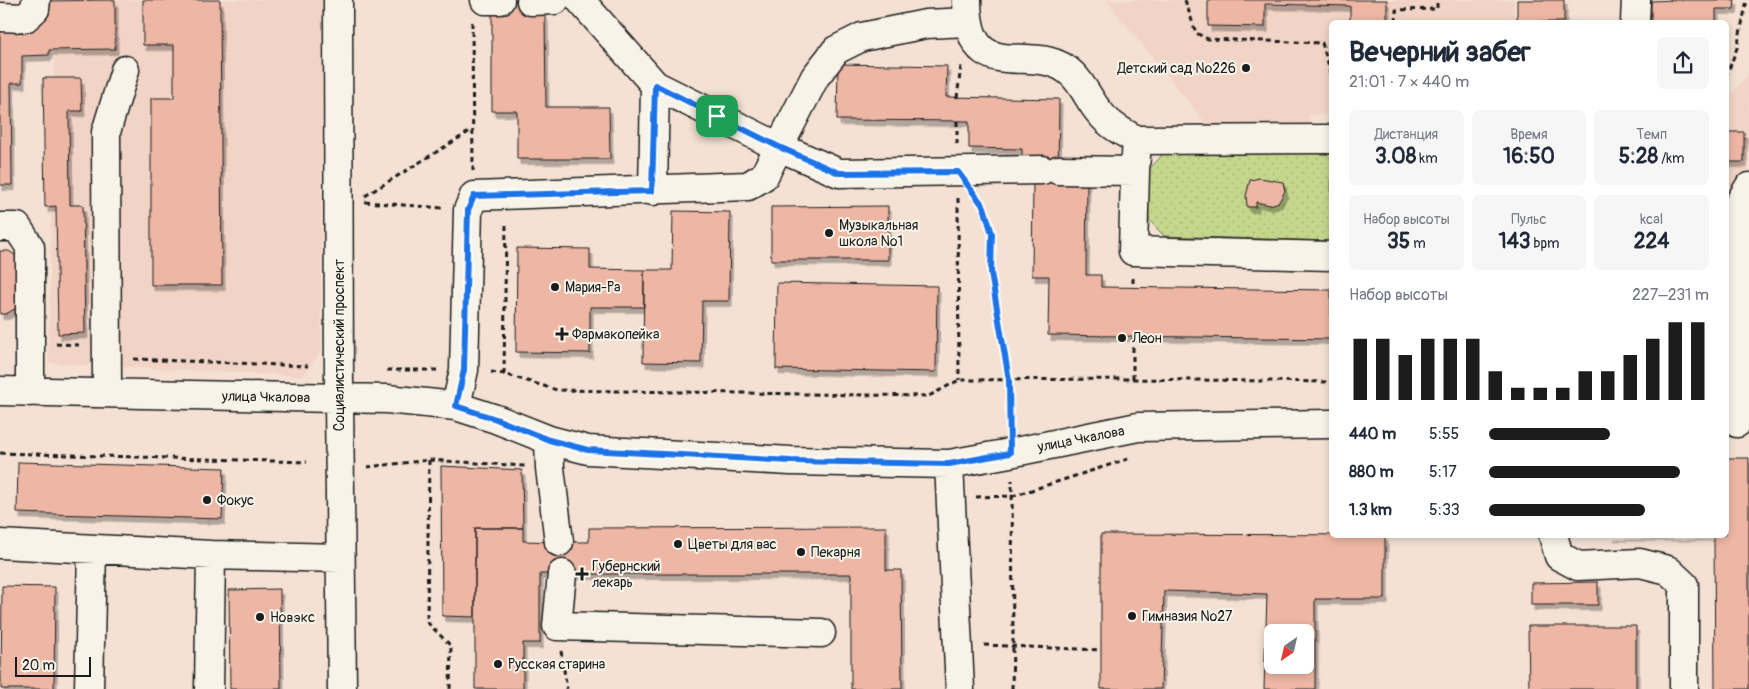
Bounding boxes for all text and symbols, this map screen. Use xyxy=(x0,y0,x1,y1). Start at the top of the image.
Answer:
text: Вечерний забег xyxy=(1349,35,1531,70)
button: share xyxy=(1657,37,1709,89)
place label: Детский сад №226 xyxy=(1117,60,1236,77)
marker: Детский сад №226 xyxy=(1240,62,1252,74)
text: 21:01 · 7 × 440 m xyxy=(1349,72,1469,92)
pin xyxy=(696,95,738,137)
icon: arrive xyxy=(703,102,731,130)
text: Дистанция xyxy=(1375,126,1438,143)
text: Время xyxy=(1510,126,1548,143)
text: Темп xyxy=(1636,126,1667,143)
text: 3.08 xyxy=(1375,143,1416,170)
text: 16:50 xyxy=(1503,143,1555,170)
text: 5:28 xyxy=(1619,143,1658,170)
text: km xyxy=(1416,150,1438,167)
text: /km xyxy=(1658,150,1684,167)
text: Набор высоты xyxy=(1363,211,1450,228)
text: Пульс xyxy=(1511,211,1547,228)
text: kcal xyxy=(1640,211,1663,228)
place label: Музыкальная школа №1 xyxy=(839,217,918,250)
marker: Музыкальная школа №1 xyxy=(823,227,835,239)
text: 35 xyxy=(1387,228,1410,255)
text: 143 xyxy=(1498,228,1531,255)
text: 224 xyxy=(1634,228,1669,255)
text: m xyxy=(1410,235,1426,252)
text: bpm xyxy=(1531,235,1560,252)
street label: Социалистический проспект xyxy=(331,259,348,431)
place label: Мария-Ра xyxy=(565,279,620,296)
marker: Мария-Ра xyxy=(549,281,561,293)
text: Набор высоты xyxy=(1349,285,1448,305)
text: 227–231 m xyxy=(1632,285,1709,305)
place label: Фармакопейка xyxy=(572,326,659,343)
marker: Фармакопейка xyxy=(556,328,568,340)
place label: Леон xyxy=(1131,330,1162,347)
marker: Леон xyxy=(1116,332,1128,344)
street label: улица Чкалова xyxy=(221,388,310,406)
street label: улица Чкалова xyxy=(1035,422,1126,456)
text: 440 m xyxy=(1349,424,1396,444)
text: 5:55 xyxy=(1429,424,1459,444)
text: 880 m xyxy=(1349,462,1394,482)
text: 5:17 xyxy=(1429,462,1457,482)
place label: Фокус xyxy=(217,492,254,509)
marker: Фокус xyxy=(201,494,213,506)
text: 1.3 km xyxy=(1349,500,1392,520)
text: 5:33 xyxy=(1429,500,1460,520)
place label: Цветы для вас xyxy=(688,536,777,553)
marker: Цветы для вас xyxy=(672,538,684,550)
place label: Пекарня xyxy=(811,544,860,561)
marker: Пекарня xyxy=(795,546,807,558)
place label: Губернский лекарь xyxy=(592,558,661,591)
marker: Губернский лекарь xyxy=(576,568,588,580)
place label: Гимназия №27 xyxy=(1142,608,1233,625)
place label: Новэкс xyxy=(270,609,315,626)
marker: Гимназия №27 xyxy=(1126,610,1138,622)
marker: Новэкс xyxy=(254,611,266,623)
north arrow xyxy=(1264,624,1314,674)
map controls xyxy=(1264,624,1314,674)
scale bar xyxy=(15,654,91,677)
place label: Русская старина xyxy=(508,656,605,673)
text: 20 m xyxy=(22,657,55,674)
marker: Русская старина xyxy=(492,658,504,670)

